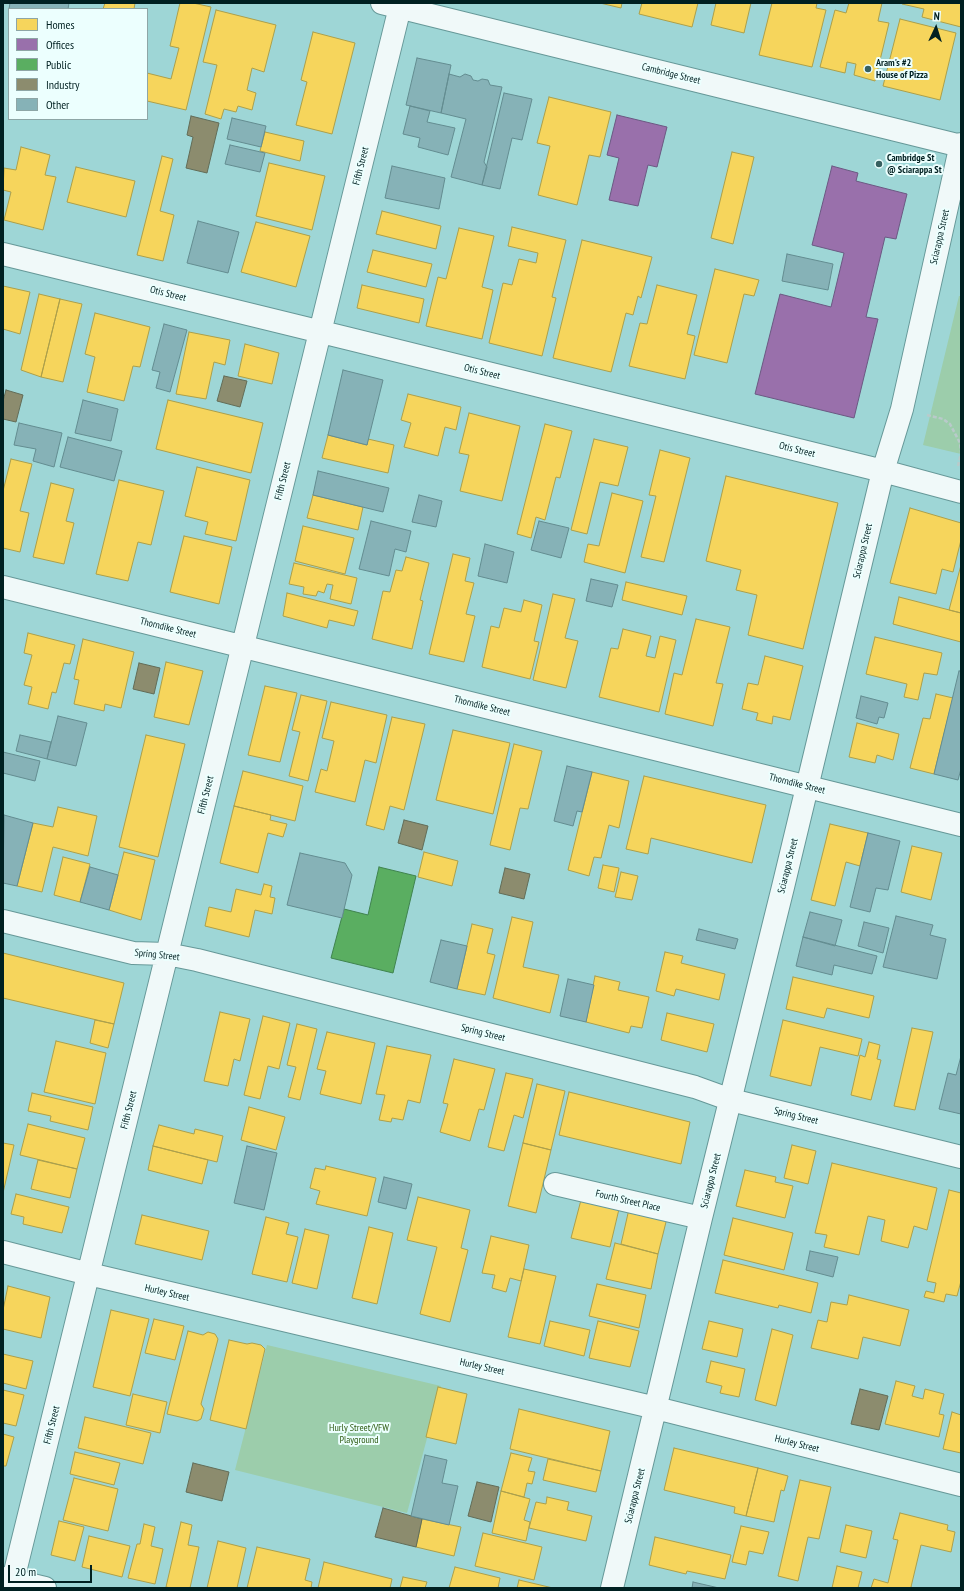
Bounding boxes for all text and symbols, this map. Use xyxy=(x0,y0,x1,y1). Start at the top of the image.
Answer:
legend xyxy=(8,8,148,120)
north arrow xyxy=(916,8,956,48)
text: N xyxy=(933,9,940,23)
text: Homes xyxy=(46,17,74,32)
text: Offices xyxy=(46,37,74,52)
text: Public xyxy=(46,57,71,72)
place label: Aram's #2 House of Pizza xyxy=(876,57,928,80)
street label: Cambridge Street xyxy=(641,61,701,87)
marker: Aram's #2 House of Pizza xyxy=(863,64,873,74)
text: Industry xyxy=(46,77,80,92)
text: Other xyxy=(46,97,69,112)
street label: Fifth Street xyxy=(350,146,372,186)
place label: Cambridge St @ Sciarappa St xyxy=(887,152,942,176)
marker: Cambridge St @ Sciarappa St xyxy=(874,159,884,169)
street label: Sciarappa Street xyxy=(928,208,952,266)
street label: Otis Street xyxy=(149,284,187,304)
street label: Otis Street xyxy=(463,362,501,382)
street label: Otis Street xyxy=(778,440,816,460)
street label: Fifth Street xyxy=(272,461,294,501)
street label: Sciarappa Street xyxy=(851,522,875,580)
street label: Thorndike Street xyxy=(139,615,197,641)
street label: Thorndike Street xyxy=(453,693,511,719)
street label: Thorndike Street xyxy=(768,771,826,797)
street label: Fifth Street xyxy=(195,775,217,815)
street label: Sciarappa Street xyxy=(775,837,801,895)
street label: Spring Street xyxy=(134,947,180,963)
street label: Spring Street xyxy=(460,1022,506,1044)
street label: Fifth Street xyxy=(118,1090,140,1130)
street label: Spring Street xyxy=(773,1105,819,1127)
street label: Sciarappa Street xyxy=(698,1152,724,1210)
street label: Fourth Street Place xyxy=(594,1188,662,1214)
street label: Hurley Street xyxy=(144,1282,190,1304)
street label: Hurley Street xyxy=(459,1356,505,1378)
street label: Fifth Street xyxy=(41,1405,63,1445)
park label: Hurly Street/VFW Playground xyxy=(329,1422,389,1446)
street label: Hurley Street xyxy=(774,1433,820,1455)
street label: Sciarappa Street xyxy=(622,1467,648,1525)
scale bar xyxy=(10,1557,94,1583)
text: 20 m xyxy=(15,1564,36,1579)

